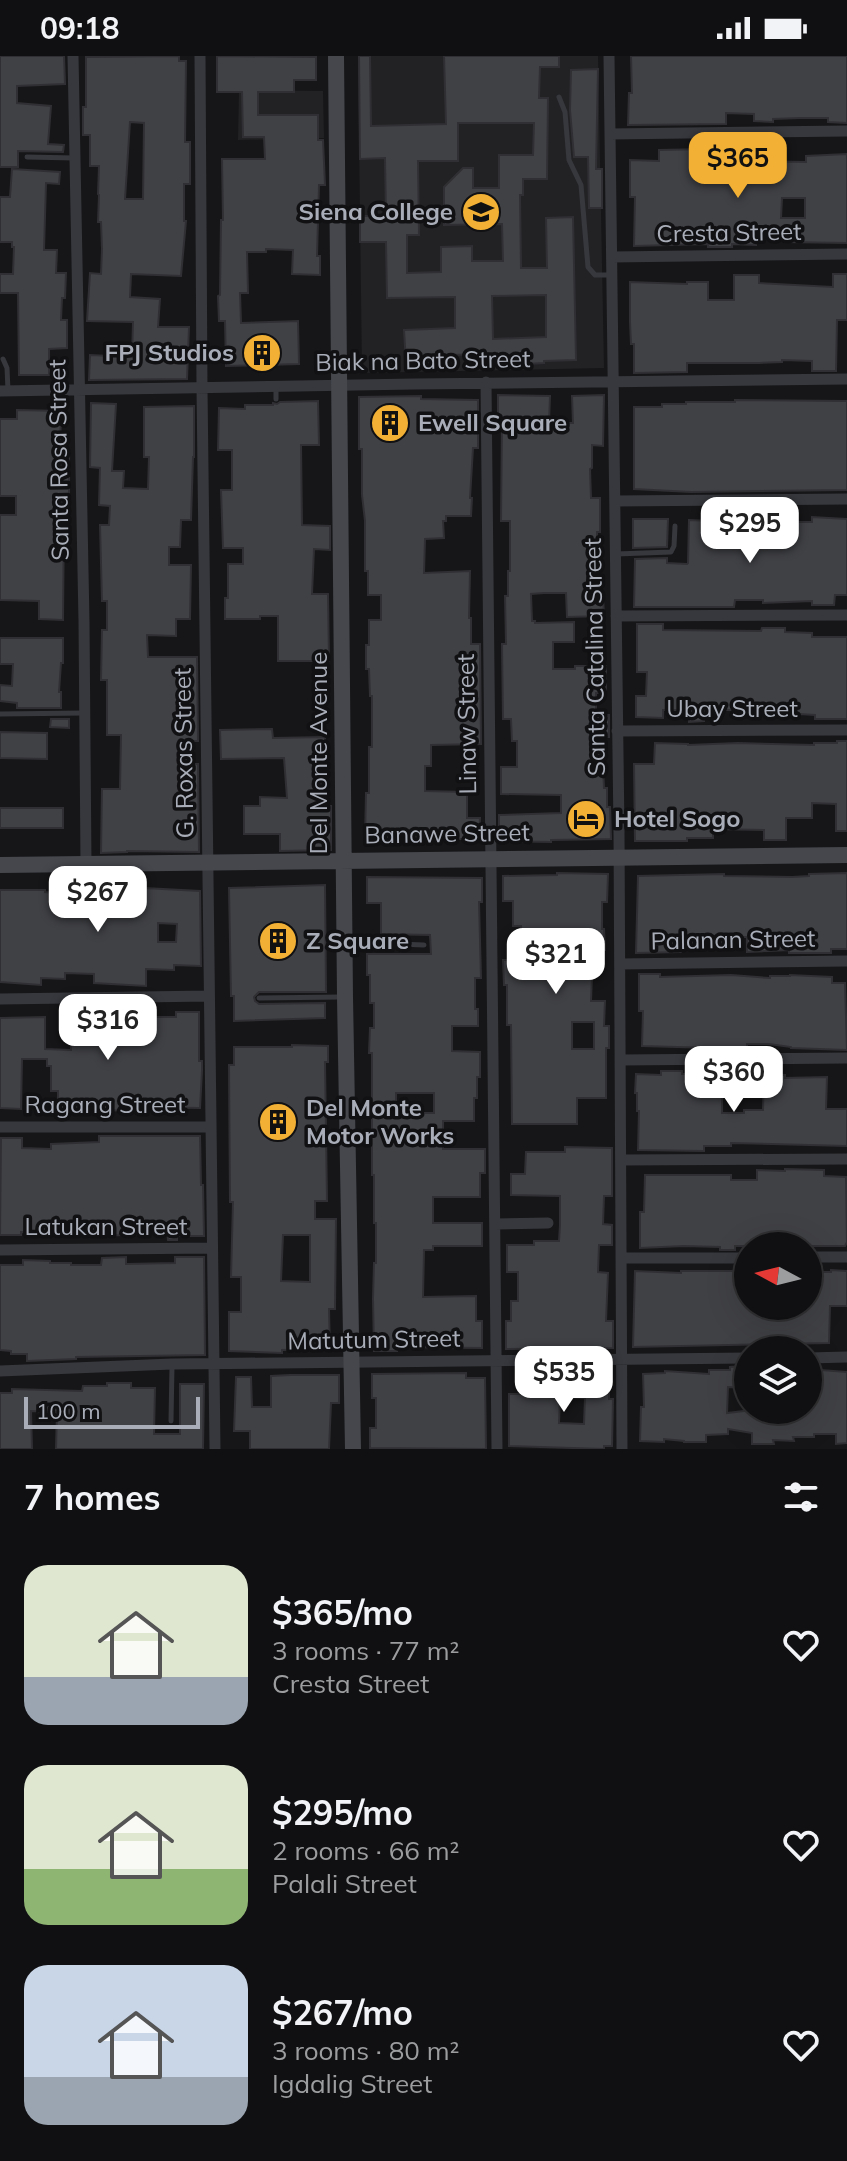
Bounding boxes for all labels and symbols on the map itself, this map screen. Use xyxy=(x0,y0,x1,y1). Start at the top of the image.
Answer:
pin: $365 xyxy=(691,132,785,200)
school or university icon: Siena College xyxy=(460,191,502,233)
place label: Siena College xyxy=(299,196,453,226)
street label: Cresta Street xyxy=(656,216,802,248)
building icon: FPJ Studios xyxy=(241,332,283,374)
place label: FPJ Studios xyxy=(104,337,234,367)
street label: Biak na Bato Street xyxy=(315,343,531,377)
street label: Santa Rosa Street xyxy=(41,359,75,561)
building icon: Ewell Square xyxy=(369,402,411,444)
place label: Ewell Square xyxy=(418,407,567,437)
pin: $295 xyxy=(703,497,797,565)
street label: Santa Catalina Street xyxy=(577,538,611,776)
street label: Del Monte Avenue xyxy=(303,652,333,854)
street label: Linaw Street xyxy=(450,653,482,795)
street label: G. Roxas Street xyxy=(167,667,199,839)
street label: Ubay Street xyxy=(666,693,798,723)
hotel icon: Hotel Sogo xyxy=(565,798,607,840)
place label: Hotel Sogo xyxy=(614,803,740,833)
street label: Banawe Street xyxy=(364,817,530,849)
pin: $267 xyxy=(51,866,145,934)
building icon: Z Square xyxy=(257,920,299,962)
street label: Palanan Street xyxy=(650,923,816,955)
place label: Z Square xyxy=(306,925,409,955)
pin: $321 xyxy=(509,928,603,996)
pin: $316 xyxy=(61,994,155,1062)
pin: $360 xyxy=(687,1046,781,1114)
street label: Ragang Street xyxy=(24,1089,186,1119)
place label: Del Monte Motor Works xyxy=(306,1092,454,1150)
building icon: Del Monte Motor Works xyxy=(257,1101,299,1143)
street label: Latukan Street xyxy=(24,1211,188,1241)
north arrow xyxy=(734,1232,822,1320)
street label: Matutum Street xyxy=(287,1322,461,1356)
pin: $535 xyxy=(517,1346,611,1414)
scale bar xyxy=(24,1393,200,1429)

